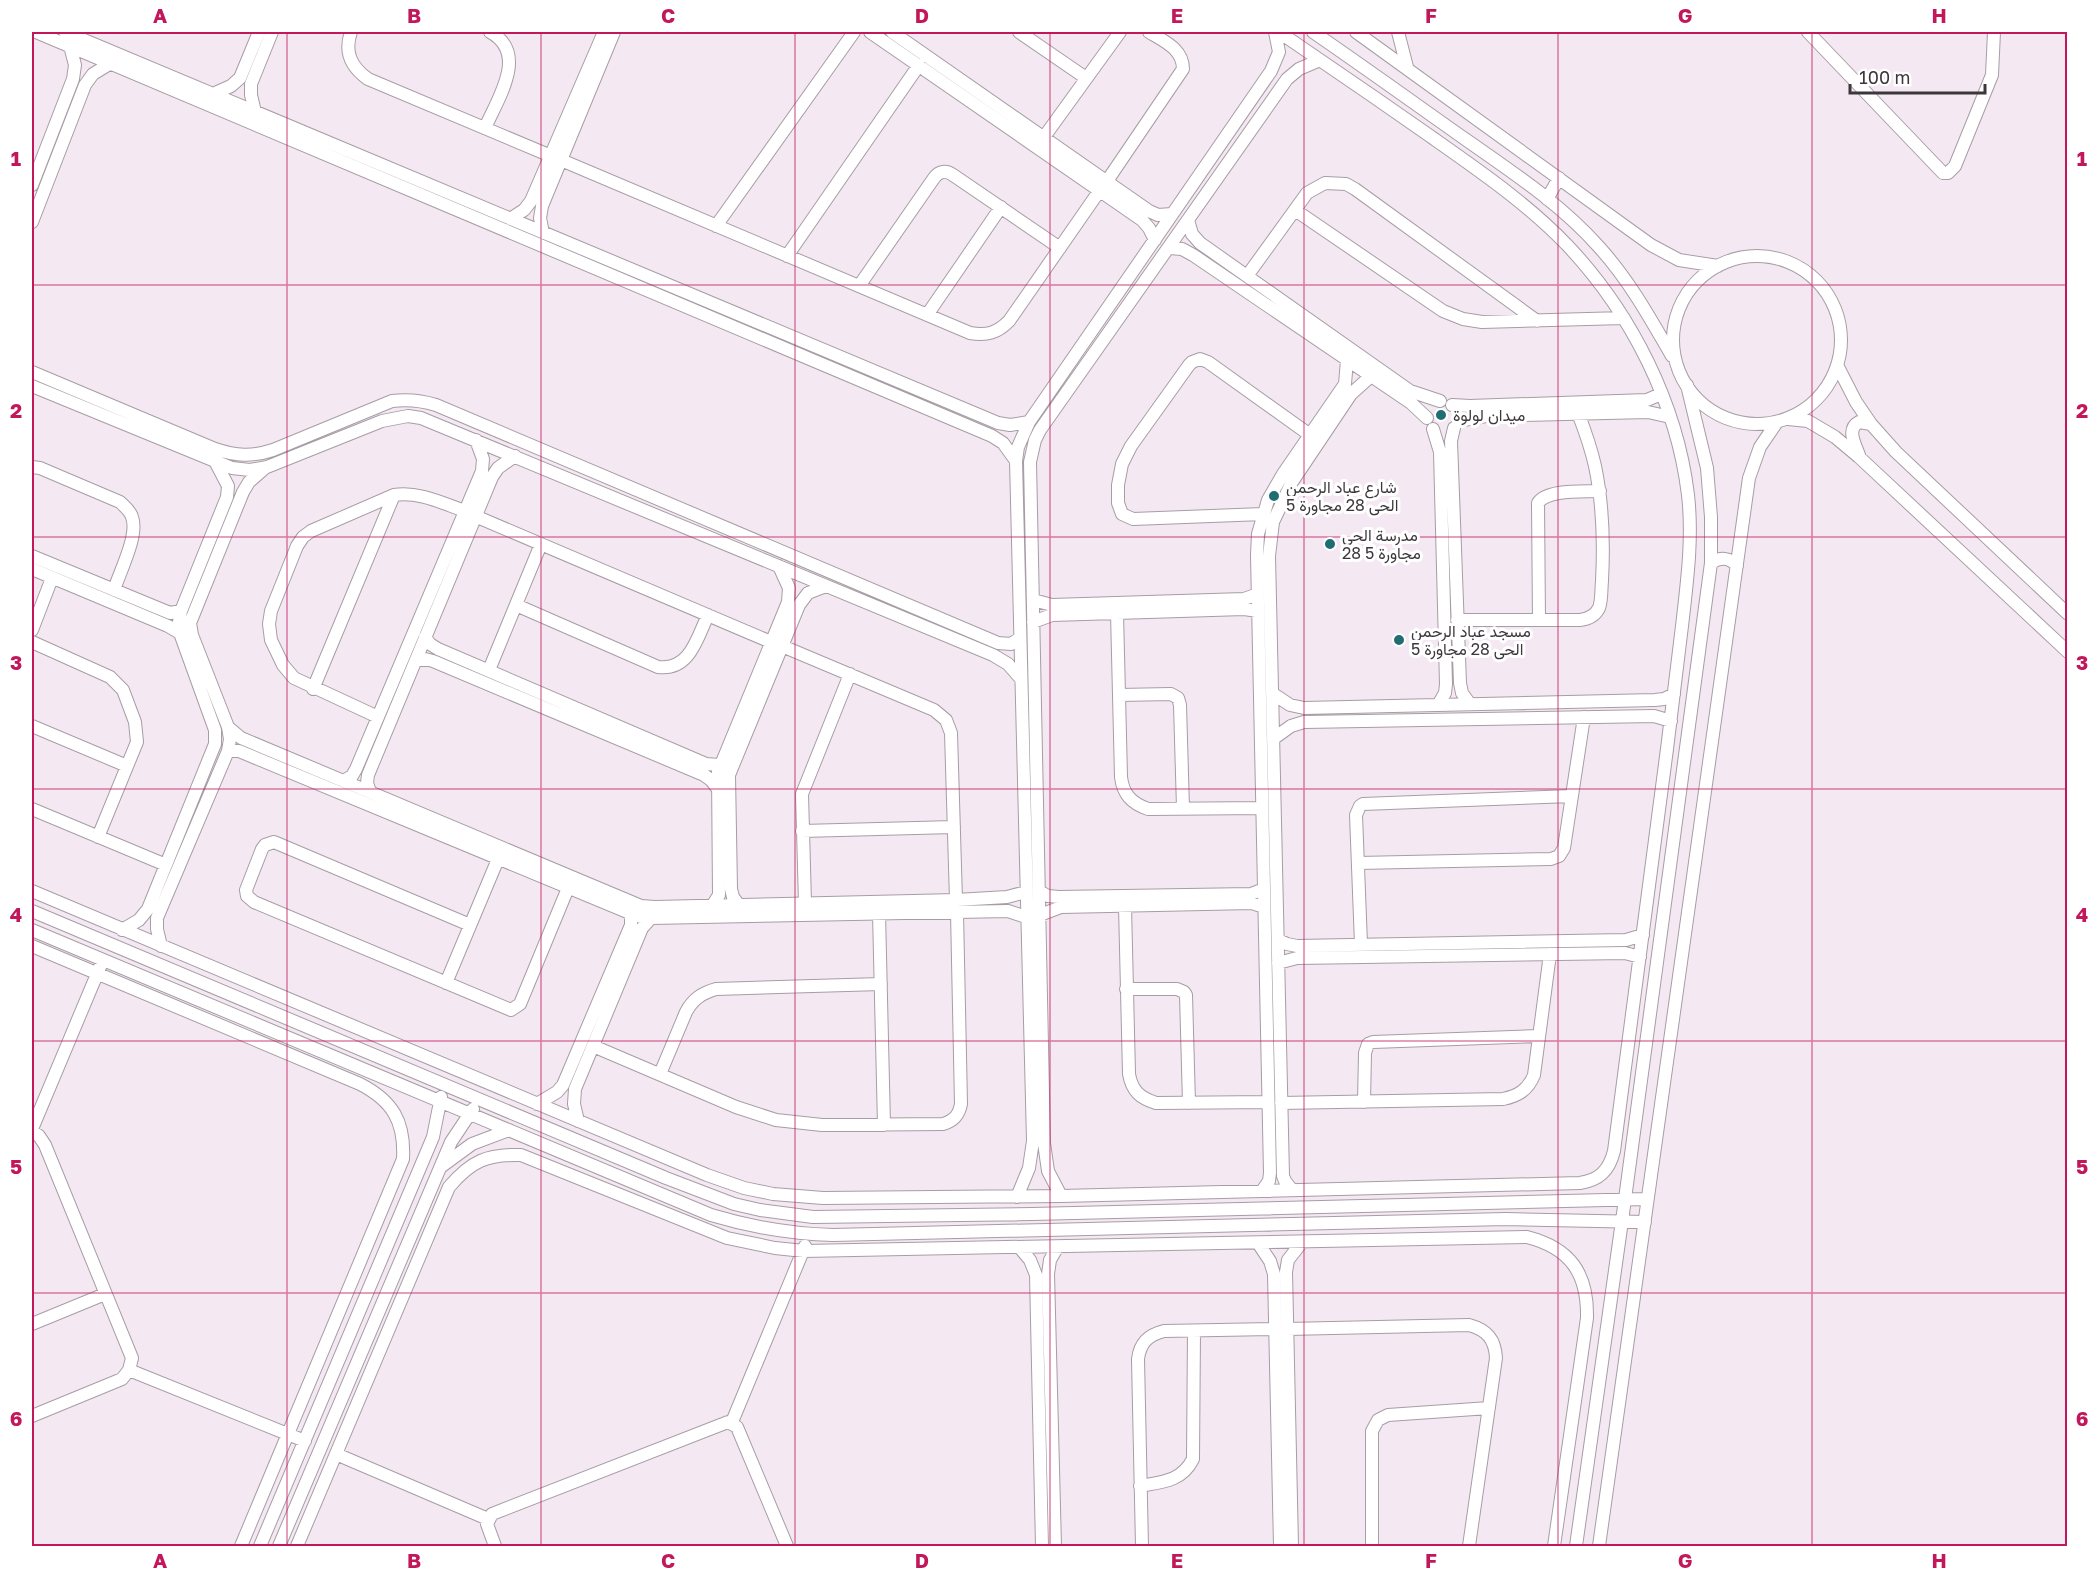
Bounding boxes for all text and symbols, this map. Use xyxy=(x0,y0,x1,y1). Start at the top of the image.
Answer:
text: A xyxy=(153,3,167,27)
text: B xyxy=(407,3,421,27)
text: C xyxy=(661,3,675,27)
text: D xyxy=(915,3,929,27)
text: E xyxy=(1171,3,1183,27)
text: F xyxy=(1425,3,1437,27)
text: G xyxy=(1678,3,1692,27)
text: H xyxy=(1931,3,1947,27)
scale bar xyxy=(1850,57,1985,95)
text: 100 m xyxy=(1859,66,1910,88)
text: 1 xyxy=(11,146,21,170)
text: 1 xyxy=(2077,146,2087,170)
text: 2 xyxy=(10,398,22,422)
text: 2 xyxy=(2076,398,2088,422)
place label: ميدان لولوة xyxy=(1453,405,1525,426)
marker: ميدان لولوة xyxy=(1434,408,1448,422)
place label: شارع عباد الرحمن الحى 28 مجاورة 5 xyxy=(1286,477,1398,516)
marker: شارع عباد الرحمن الحى 28 مجاورة 5 xyxy=(1267,489,1281,503)
place label: مدرسة الحى 28 مجاورة 5 xyxy=(1342,525,1421,564)
marker: مدرسة الحى 28 مجاورة 5 xyxy=(1323,537,1337,551)
place label: مسجد عباد الرحمن الحى 28 مجاورة 5 xyxy=(1411,621,1531,660)
marker: مسجد عباد الرحمن الحى 28 مجاورة 5 xyxy=(1392,633,1406,647)
text: 3 xyxy=(10,650,22,674)
text: 3 xyxy=(2076,650,2088,674)
text: 4 xyxy=(10,902,22,926)
text: 4 xyxy=(2076,902,2088,926)
text: 5 xyxy=(10,1154,22,1178)
text: 5 xyxy=(2076,1154,2088,1178)
text: 6 xyxy=(10,1406,22,1430)
text: 6 xyxy=(2076,1406,2088,1430)
text: A xyxy=(153,1548,167,1572)
text: B xyxy=(407,1548,421,1572)
text: C xyxy=(661,1548,675,1572)
text: D xyxy=(915,1548,929,1572)
text: E xyxy=(1171,1548,1183,1572)
text: F xyxy=(1425,1548,1437,1572)
text: G xyxy=(1678,1548,1692,1572)
text: H xyxy=(1931,1548,1947,1572)

